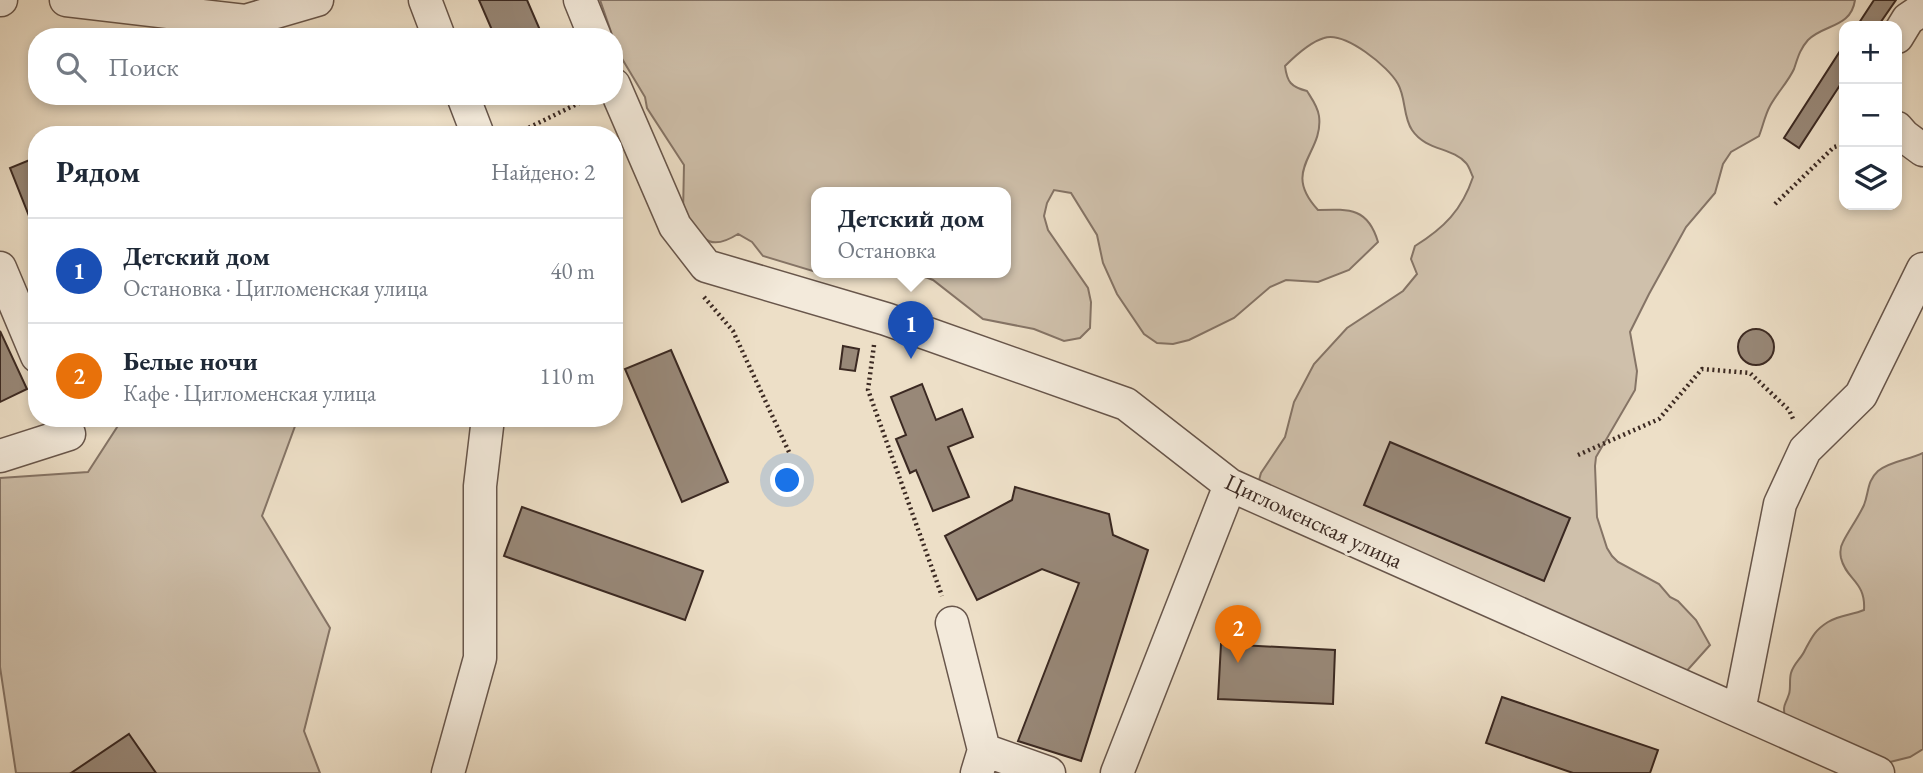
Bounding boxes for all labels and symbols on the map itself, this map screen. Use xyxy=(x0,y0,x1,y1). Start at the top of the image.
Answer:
pin: 1 xyxy=(888,301,934,359)
your location xyxy=(770,463,804,497)
street label: Цигломенская улица xyxy=(1220,467,1408,576)
pin: 2 xyxy=(1215,605,1261,663)

